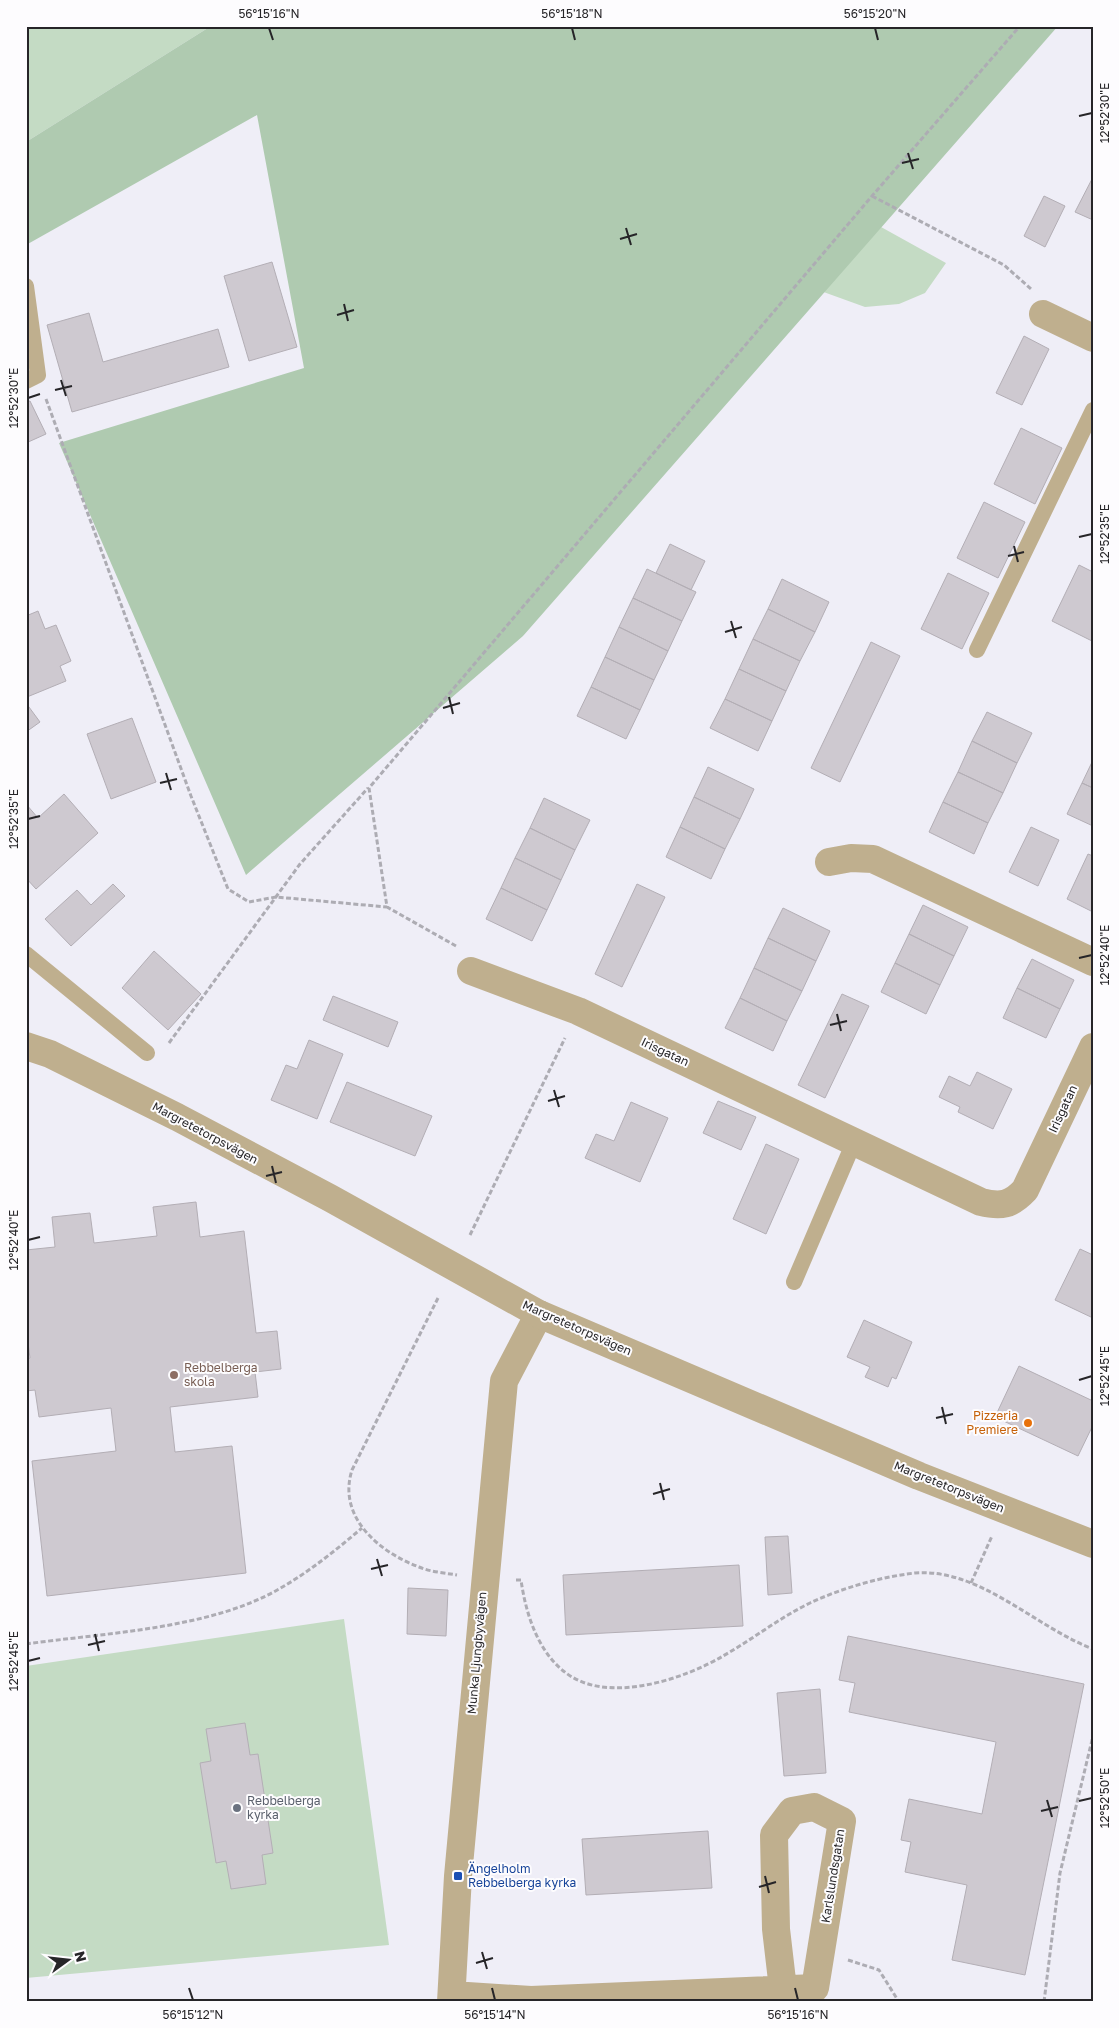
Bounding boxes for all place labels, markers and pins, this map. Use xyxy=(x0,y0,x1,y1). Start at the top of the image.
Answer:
place label: Rebbelberga skola xyxy=(184,1360,258,1389)
marker: Rebbelberga skola xyxy=(168,1369,180,1381)
place label: Pizzeria Premiere xyxy=(966,1408,1018,1437)
marker: Pizzeria Premiere xyxy=(1022,1417,1034,1429)
place label: Rebbelberga kyrka xyxy=(247,1793,321,1822)
marker: Rebbelberga kyrka xyxy=(231,1802,243,1814)
place label: Ängelholm Rebbelberga kyrka xyxy=(468,1861,576,1890)
marker: Ängelholm Rebbelberga kyrka xyxy=(452,1870,464,1882)

